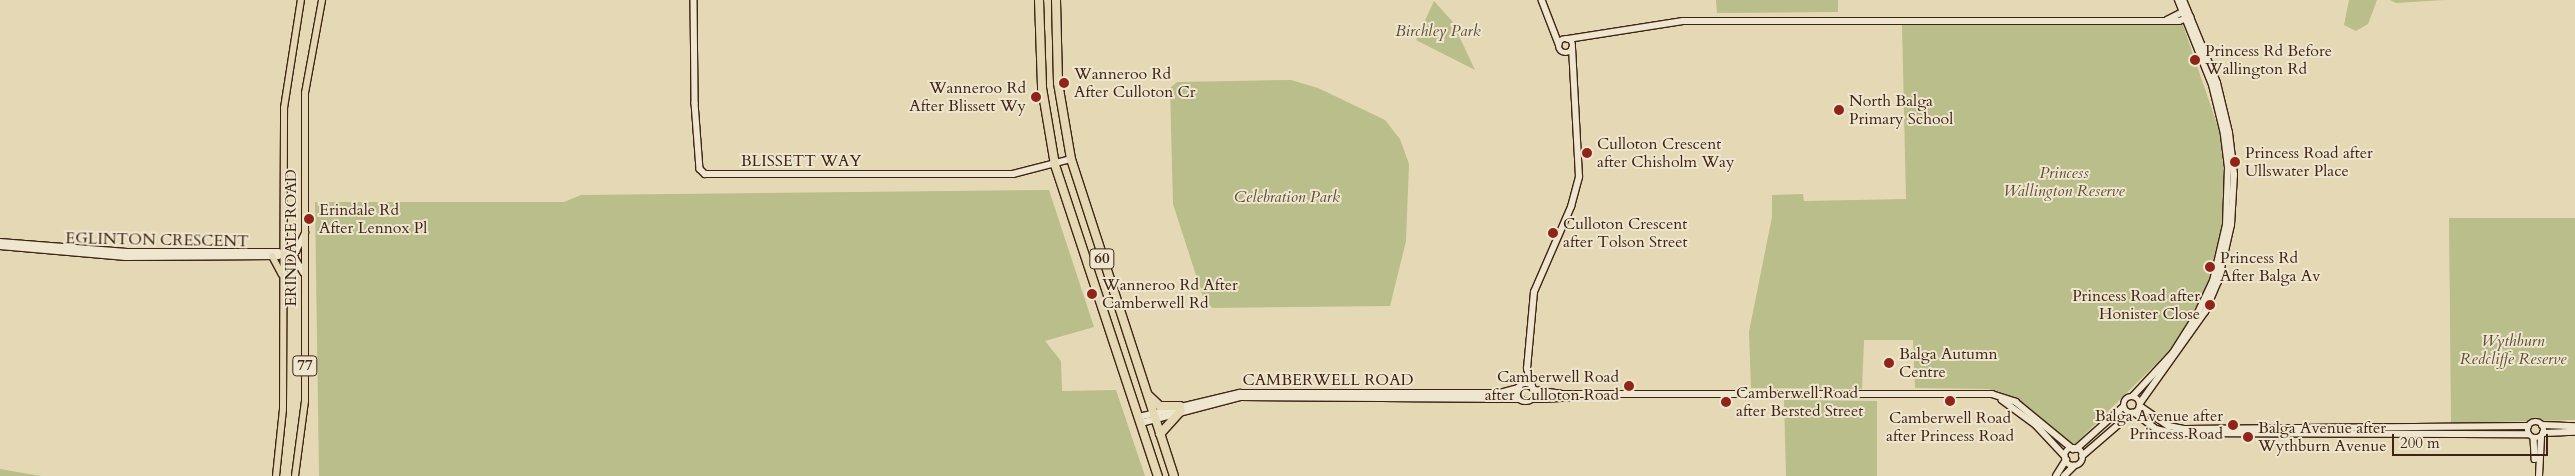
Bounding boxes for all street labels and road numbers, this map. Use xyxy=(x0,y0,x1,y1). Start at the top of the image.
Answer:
street label: BLISSETT WAY xyxy=(741,151,861,171)
street label: ERINDALE ROAD xyxy=(281,169,301,307)
street label: EGLINTON CRESCENT xyxy=(65,229,249,251)
road number: 60 xyxy=(1088,246,1116,272)
road number: 77 xyxy=(291,354,319,378)
street label: CAMBERWELL ROAD xyxy=(1242,370,1414,390)

